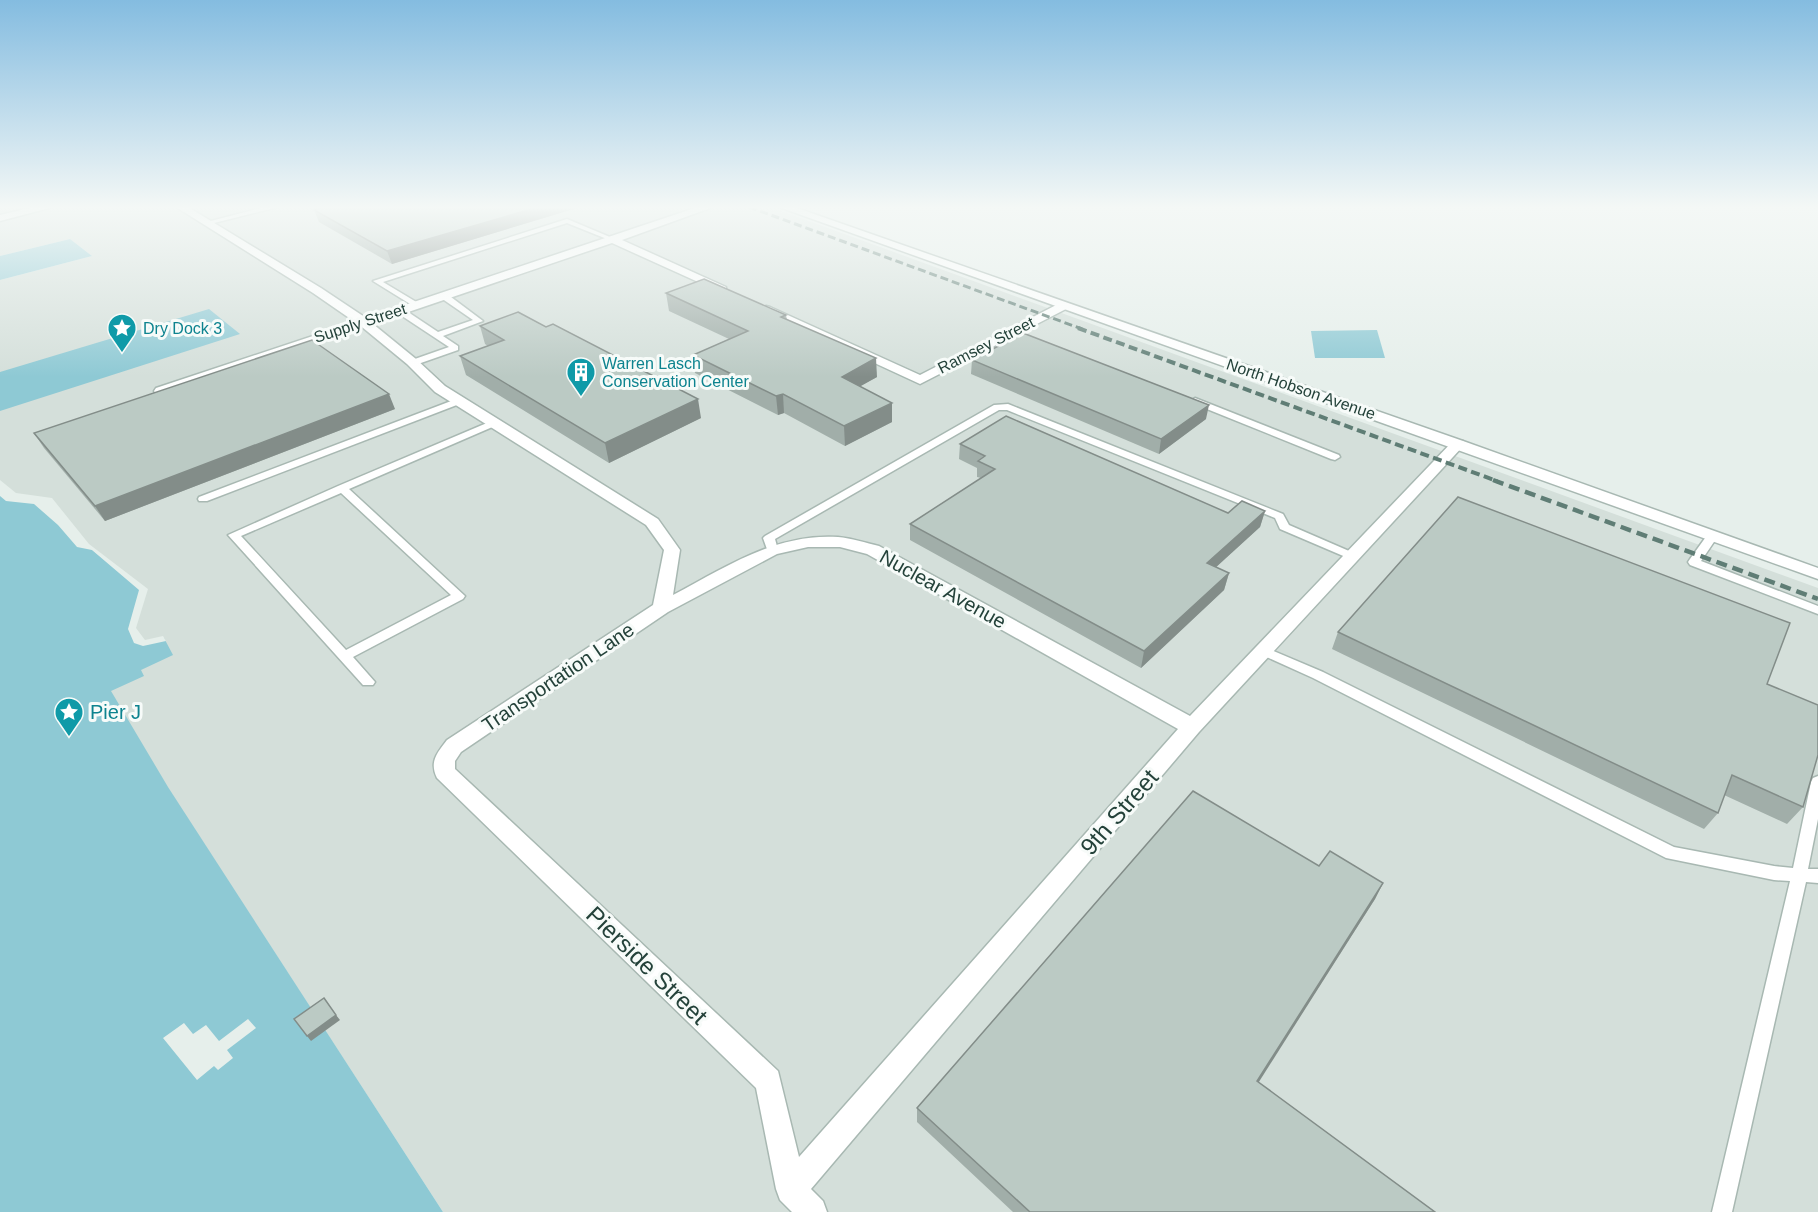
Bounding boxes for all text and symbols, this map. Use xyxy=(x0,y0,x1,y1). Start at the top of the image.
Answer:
street label: Supply Street xyxy=(312,300,409,346)
place icon: Dry Dock 3 xyxy=(106,312,138,354)
street label: Ramsey Street xyxy=(935,313,1037,377)
place label: Dry Dock 3 xyxy=(143,320,222,337)
place label: Warren Lasch Conservation Center xyxy=(602,355,749,390)
building icon: Warren Lasch Conservation Center xyxy=(565,356,597,398)
street label: North Hobson Avenue xyxy=(1224,356,1378,423)
street label: Nuclear Avenue xyxy=(876,545,1010,633)
street label: Transportation Lane xyxy=(478,618,638,736)
place icon: Pier J xyxy=(53,696,85,738)
place label: Pier J xyxy=(90,701,141,723)
street label: 9th Street xyxy=(1075,764,1164,860)
street label: Pierside Street xyxy=(581,901,713,1030)

